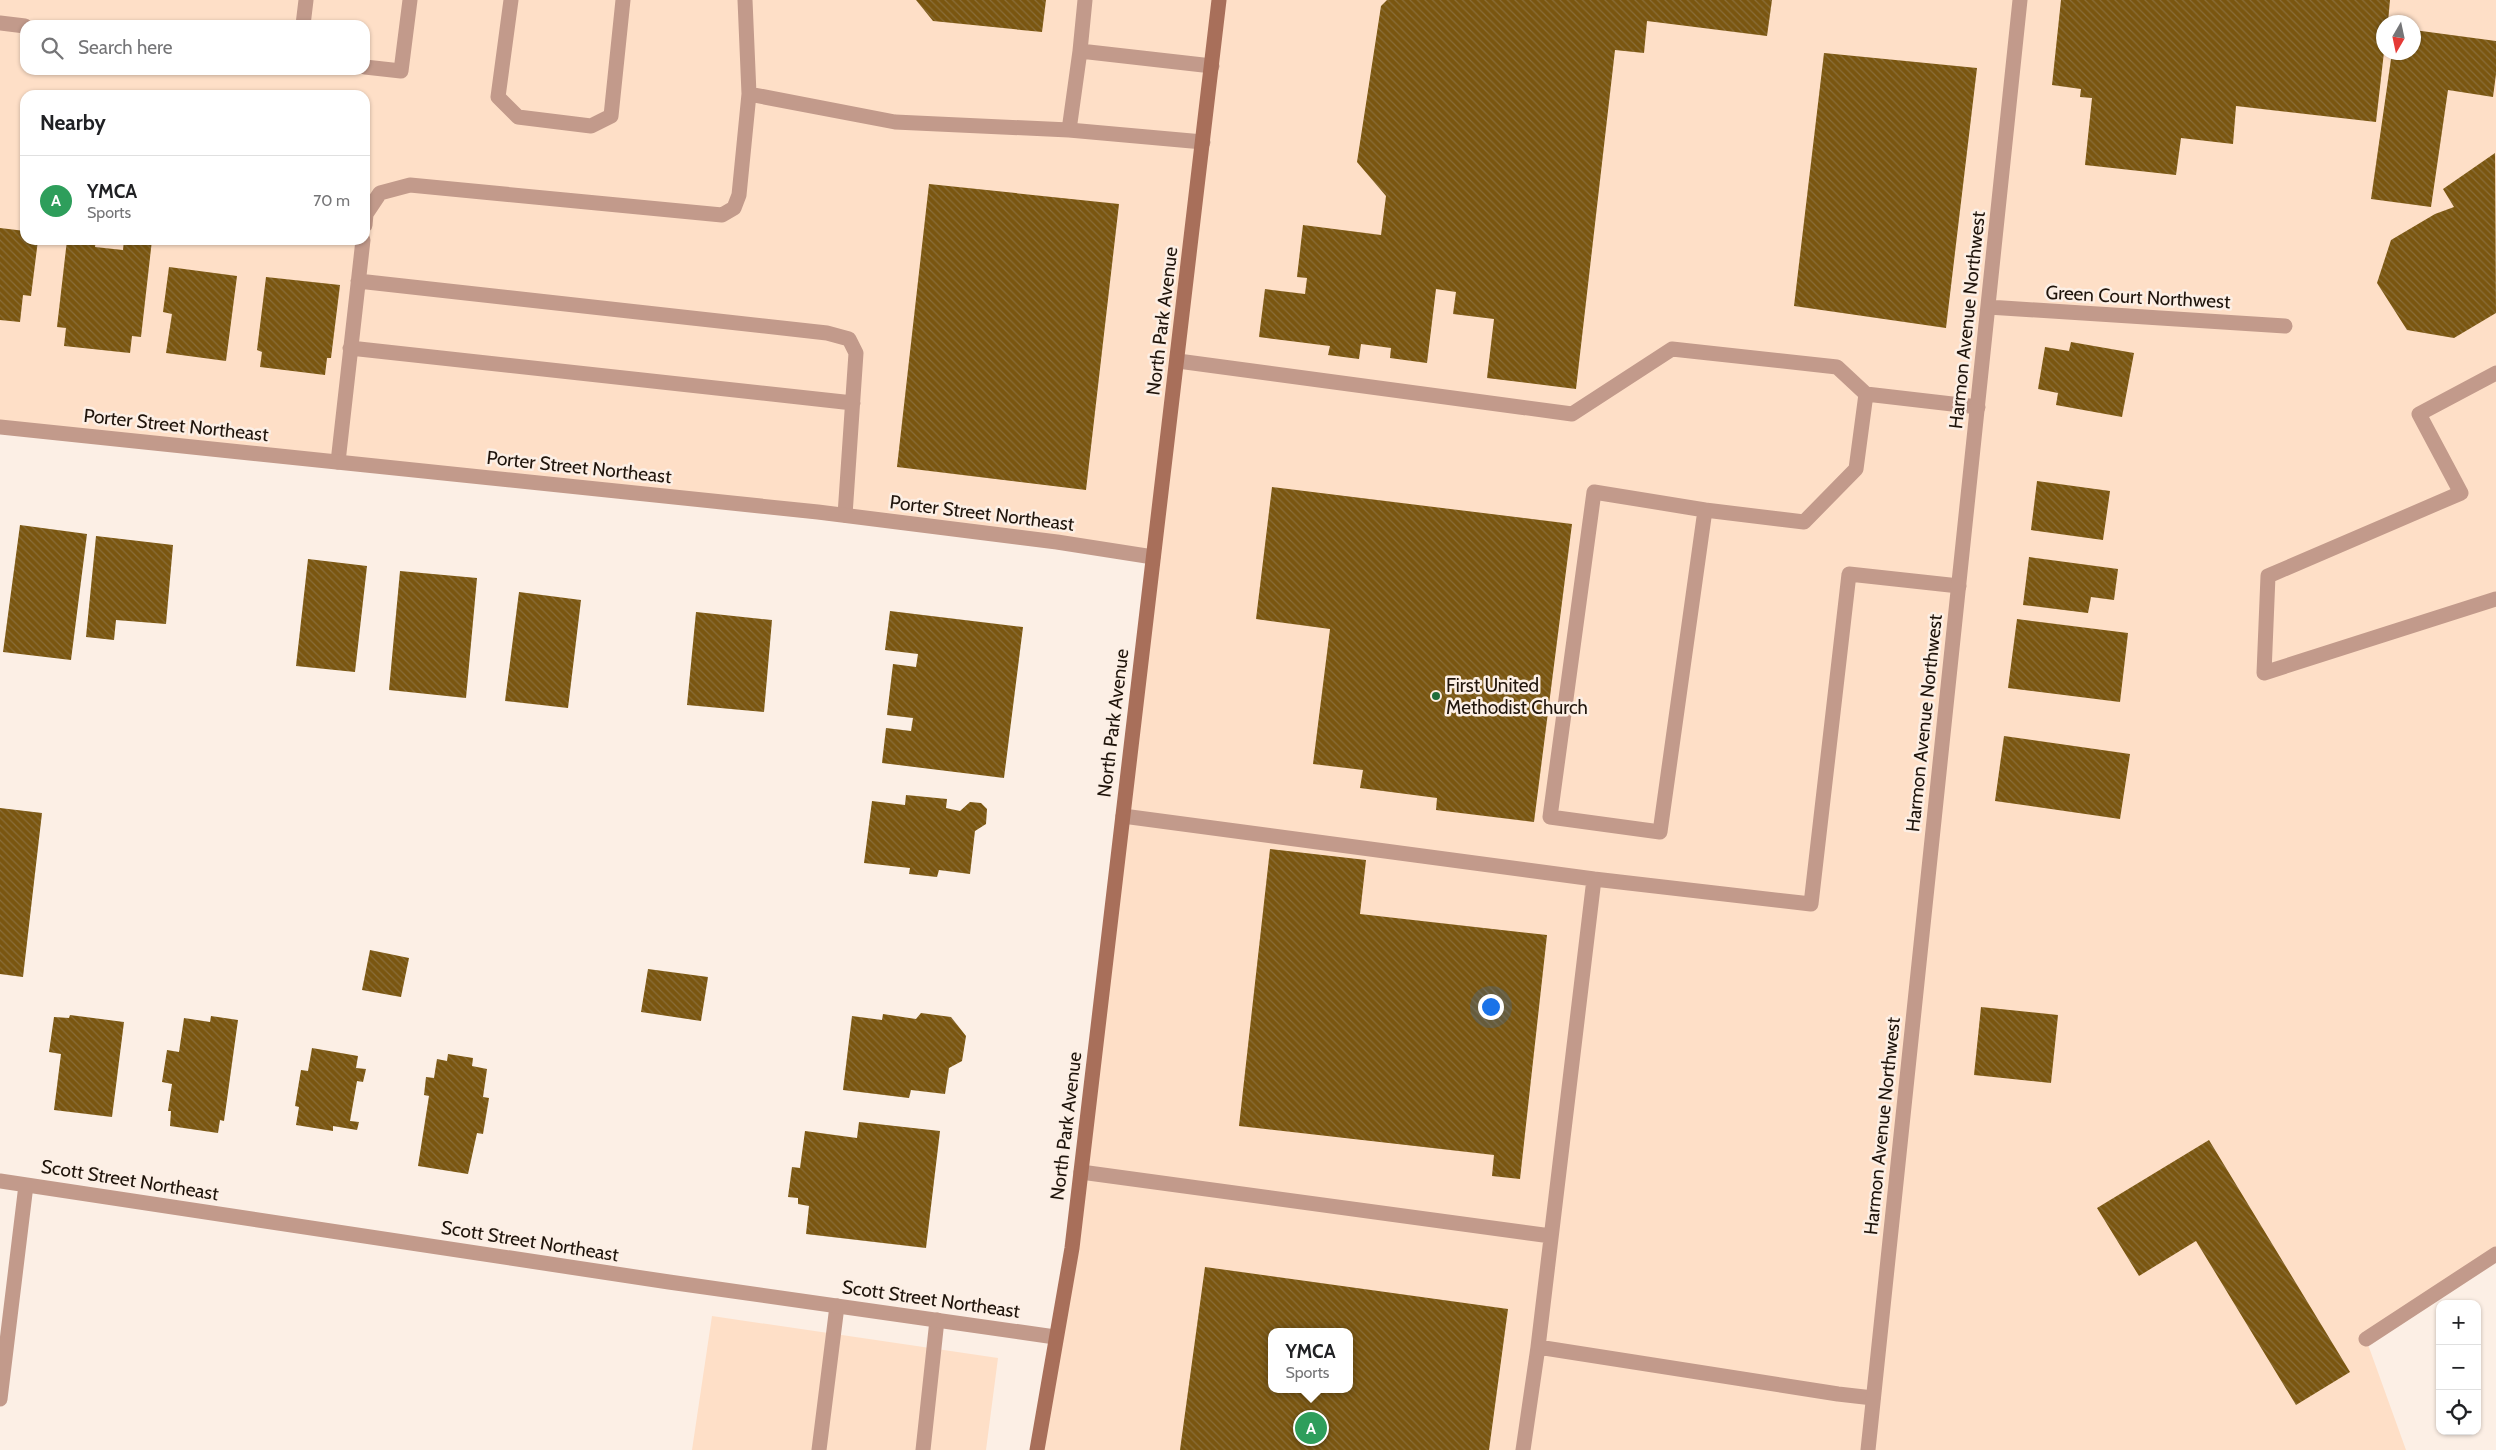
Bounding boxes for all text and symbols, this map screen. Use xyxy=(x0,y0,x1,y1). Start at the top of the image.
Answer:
north arrow xyxy=(2376,15,2421,60)
search box xyxy=(20,20,370,75)
icon: search xyxy=(38,34,66,62)
text: Search here xyxy=(78,36,172,59)
text: Nearby xyxy=(40,110,106,135)
text: YMCA xyxy=(87,180,137,203)
text: A xyxy=(51,191,61,210)
text: 70 m xyxy=(313,191,350,210)
text: Sports xyxy=(87,203,131,222)
street label: Harmon Avenue Northwest xyxy=(1944,209,1990,430)
street label: North Park Avenue xyxy=(1141,245,1183,397)
street label: Green Court Northwest xyxy=(2045,281,2232,313)
street label: Porter Street Northeast xyxy=(82,404,270,446)
street label: Porter Street Northeast xyxy=(485,446,673,488)
street label: Porter Street Northeast xyxy=(888,490,1076,536)
street label: Harmon Avenue Northwest xyxy=(1901,612,1947,833)
street label: North Park Avenue xyxy=(1092,647,1134,799)
place label: First United Methodist Church xyxy=(1446,674,1588,719)
marker: First United Methodist Church xyxy=(1430,690,1442,702)
your location xyxy=(1478,994,1504,1020)
street label: Harmon Avenue Northwest xyxy=(1859,1015,1905,1236)
street label: North Park Avenue xyxy=(1045,1050,1087,1202)
street label: Scott Street Northeast xyxy=(40,1155,221,1205)
street label: Scott Street Northeast xyxy=(440,1216,621,1266)
street label: Scott Street Northeast xyxy=(841,1275,1022,1323)
map controls xyxy=(2436,1300,2481,1435)
button: + xyxy=(2436,1300,2481,1345)
popup xyxy=(1268,1328,1353,1393)
text: YMCA xyxy=(1285,1340,1336,1363)
button: − xyxy=(2436,1345,2481,1390)
text: Sports xyxy=(1285,1363,1329,1382)
button: locate xyxy=(2436,1390,2481,1435)
pin: A xyxy=(1295,1409,1327,1447)

